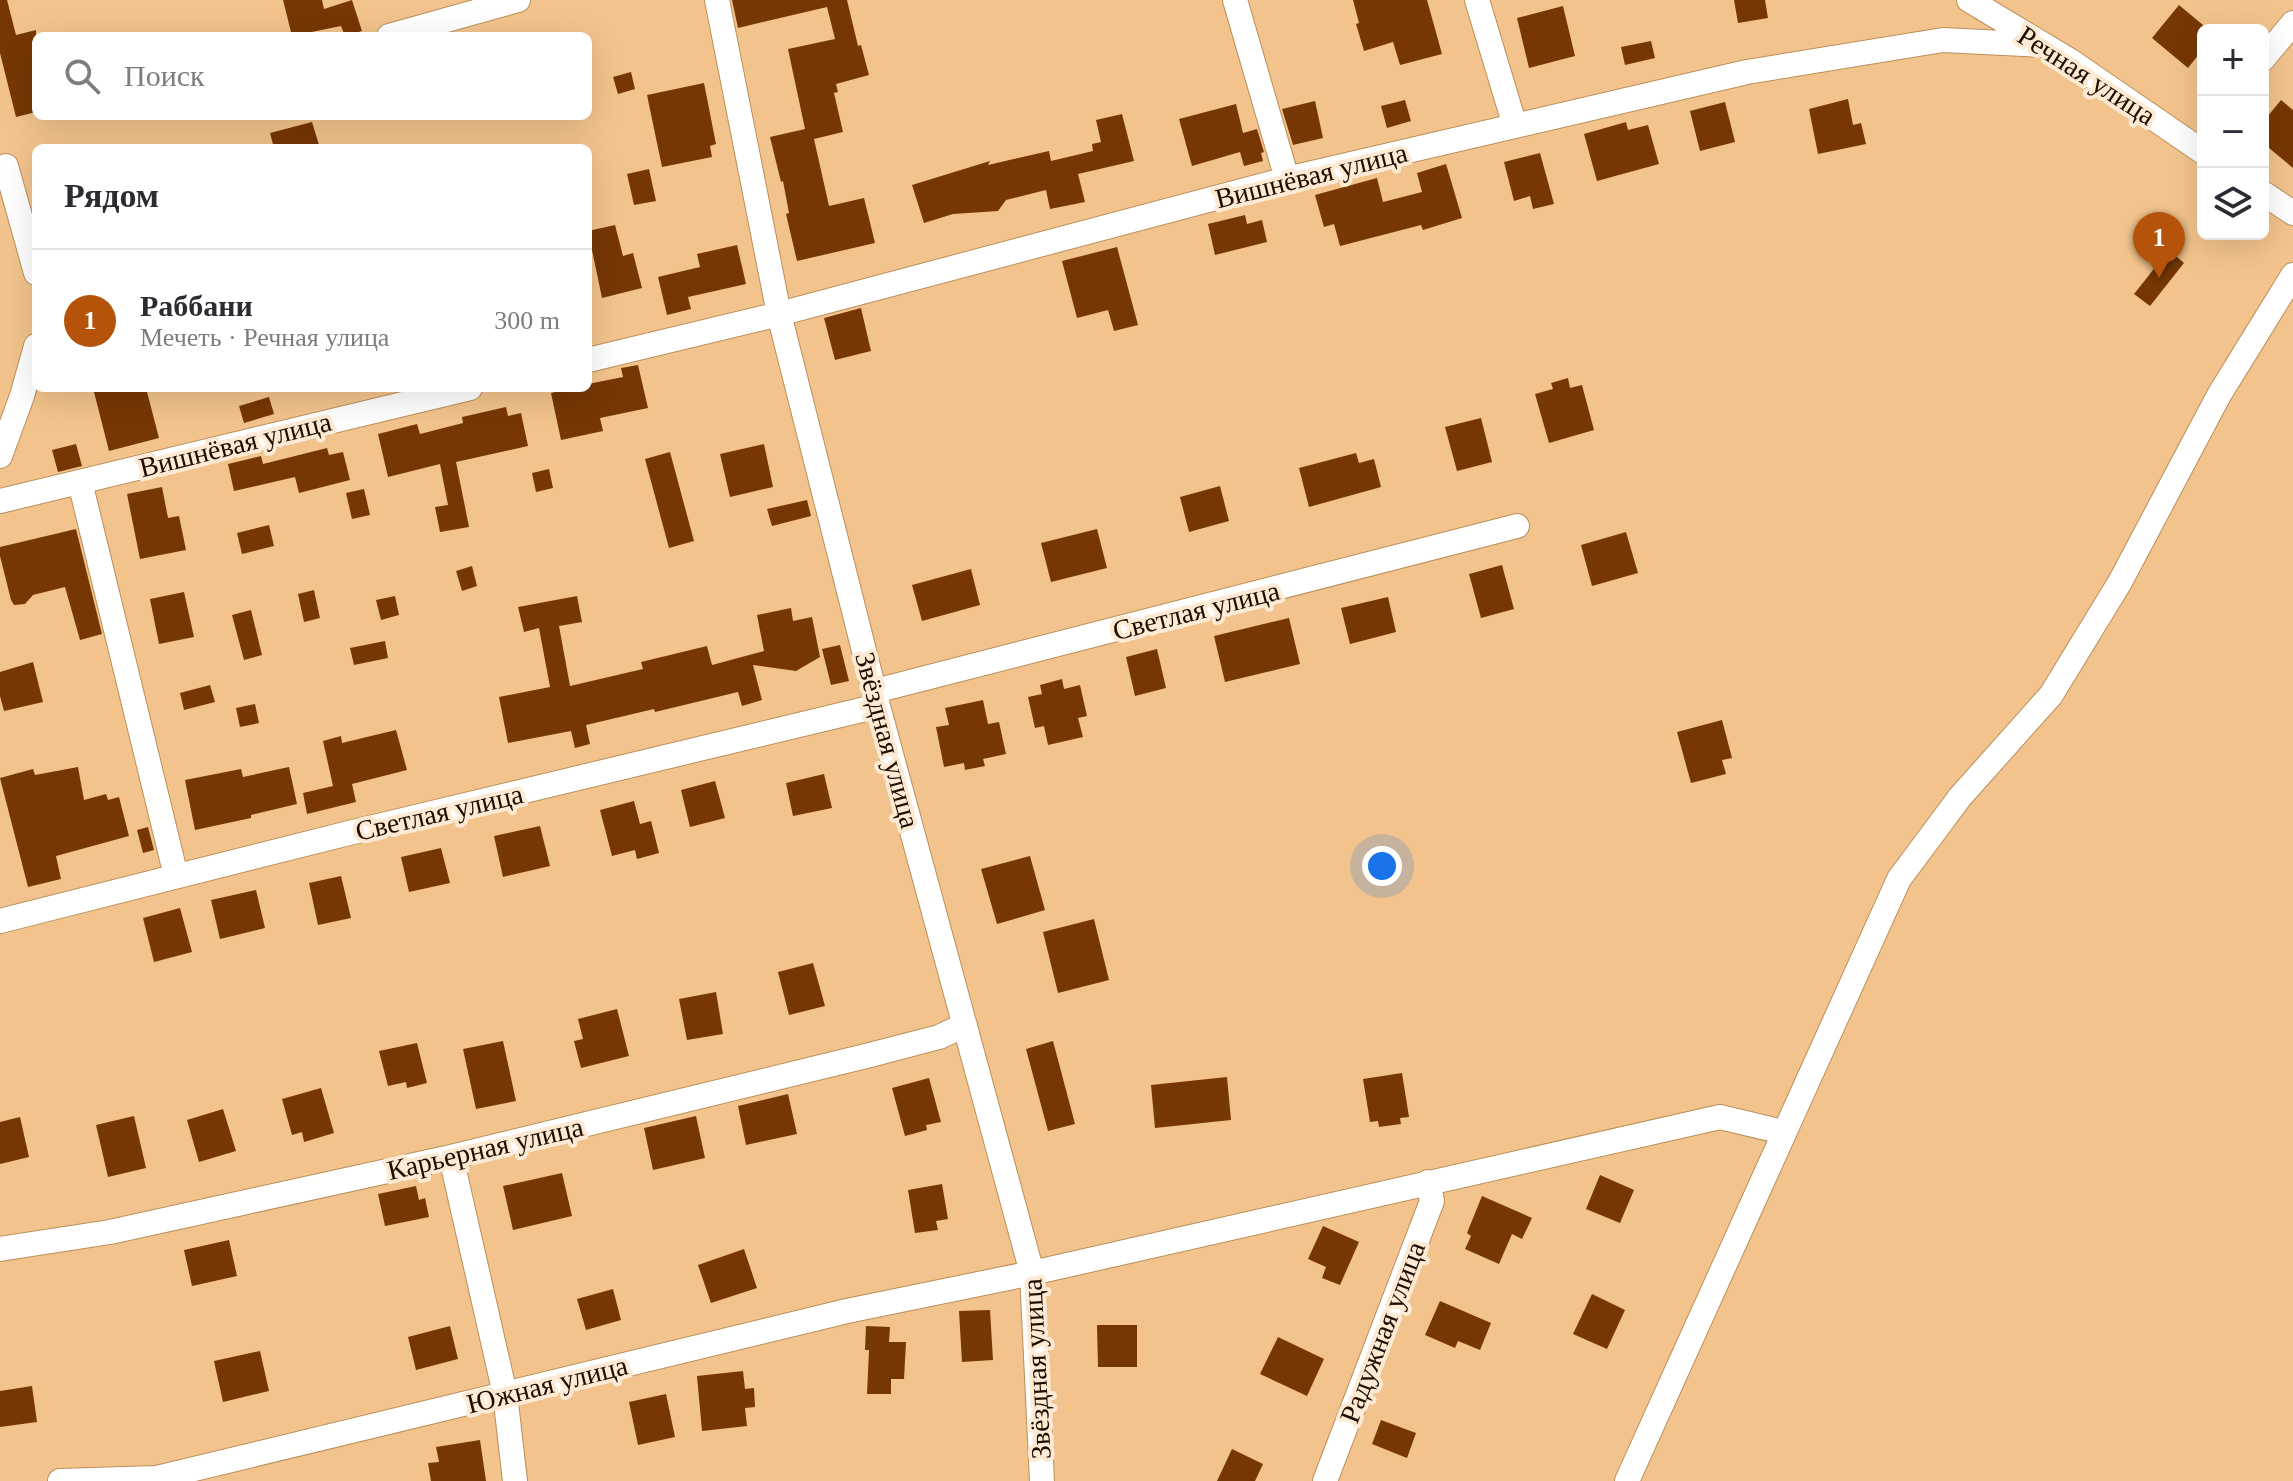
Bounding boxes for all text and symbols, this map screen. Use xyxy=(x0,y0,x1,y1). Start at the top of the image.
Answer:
street label: Речная улица xyxy=(2012,20,2162,132)
map controls xyxy=(2197,24,2269,240)
button: + xyxy=(2197,24,2269,96)
search box xyxy=(32,32,592,120)
icon: search xyxy=(60,54,104,98)
text: Поиск xyxy=(124,59,205,92)
button: − xyxy=(2197,96,2269,168)
street label: Вишнёвая улица xyxy=(1212,136,1411,214)
button: layers xyxy=(2197,168,2269,240)
text: Рядом xyxy=(64,177,159,214)
pin: 1 xyxy=(2133,212,2185,278)
text: Раббани xyxy=(140,289,253,322)
text: 1 xyxy=(84,306,97,335)
text: 300 m xyxy=(494,306,560,335)
text: Мечеть · Речная улица xyxy=(140,323,389,352)
street label: Вишнёвая улица xyxy=(136,405,335,483)
street label: Светлая улица xyxy=(1109,575,1283,646)
street label: Звёздная улица xyxy=(849,649,926,832)
street label: Светлая улица xyxy=(352,778,527,847)
your location xyxy=(1362,846,1402,886)
street label: Карьерная улица xyxy=(384,1111,587,1186)
street label: Радужная улица xyxy=(1334,1237,1431,1427)
street label: Звёздная улица xyxy=(1016,1277,1057,1460)
street label: Южная улица xyxy=(463,1349,631,1419)

